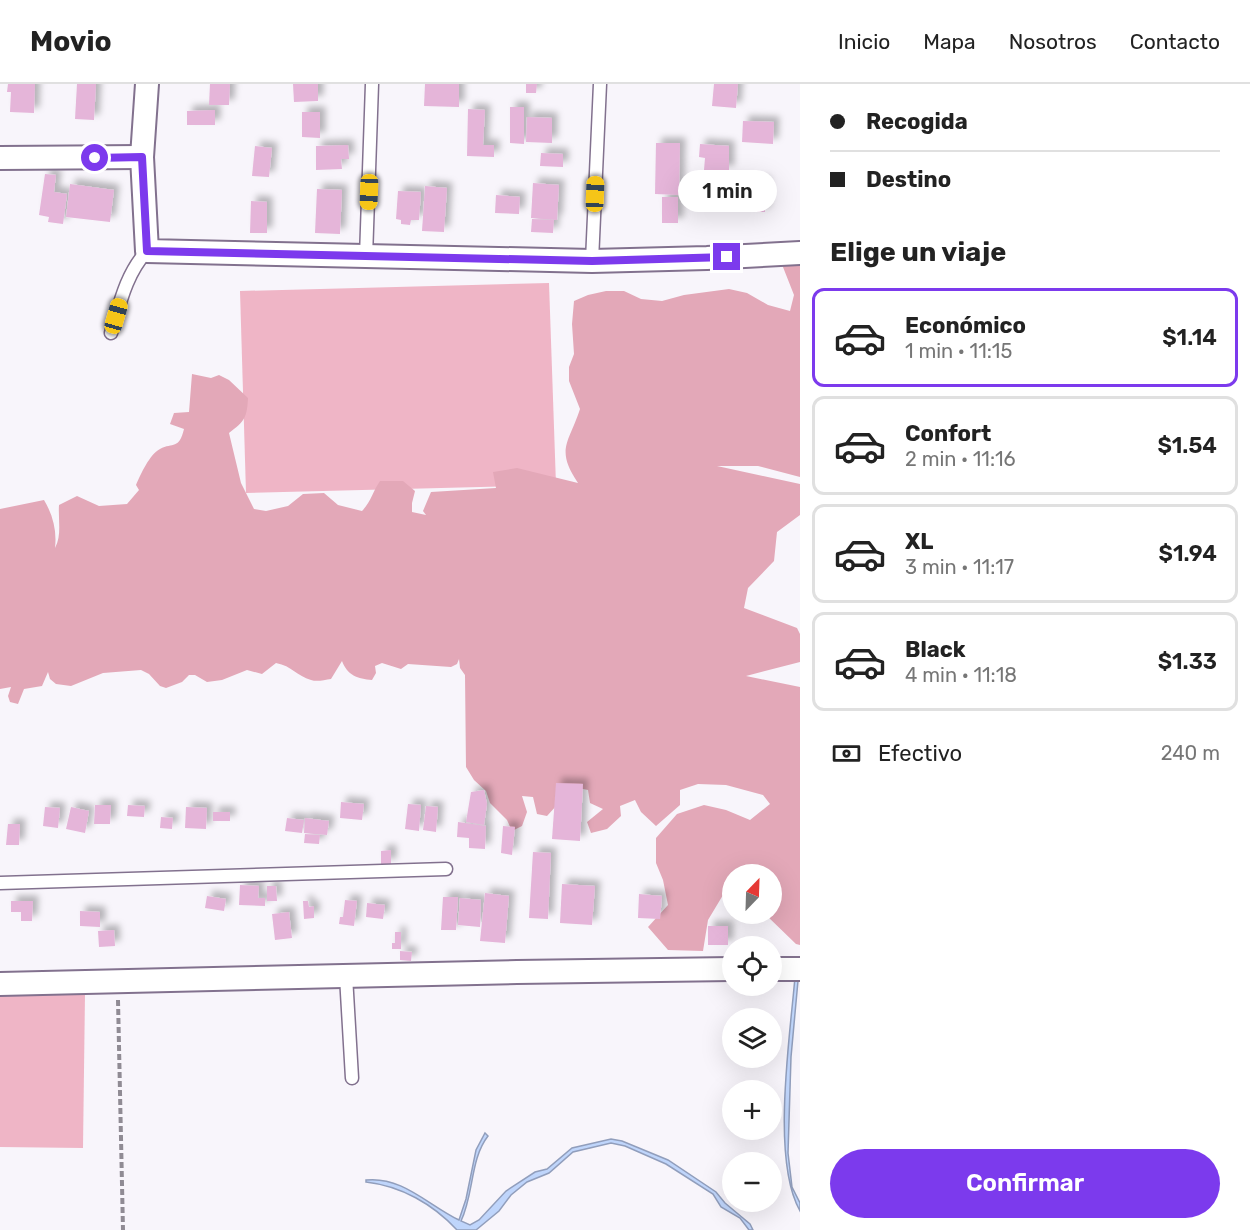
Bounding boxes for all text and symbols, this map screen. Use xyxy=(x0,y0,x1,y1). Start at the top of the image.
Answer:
text: Movio xyxy=(30,25,112,58)
text: Inicio xyxy=(838,29,890,54)
text: Mapa xyxy=(923,29,976,54)
text: Nosotros xyxy=(1009,29,1097,54)
text: Contacto xyxy=(1130,29,1220,54)
text: Recogida xyxy=(866,108,968,135)
route start xyxy=(81,144,108,171)
text: Destino xyxy=(866,166,951,193)
callout: 1 min xyxy=(678,170,777,212)
car xyxy=(359,174,379,210)
car xyxy=(585,176,605,212)
text: 1 min xyxy=(702,179,753,203)
text: Elige un viaje xyxy=(830,236,1006,268)
route end xyxy=(713,243,740,270)
car xyxy=(102,296,130,336)
icon: car xyxy=(833,311,887,365)
text: Económico xyxy=(905,312,1026,339)
text: $1.14 xyxy=(1162,324,1217,351)
text: 1 min · 11:15 xyxy=(905,339,1012,363)
icon: car xyxy=(833,419,887,473)
text: Confort xyxy=(905,420,991,447)
text: $1.54 xyxy=(1157,432,1217,459)
text: 2 min · 11:16 xyxy=(905,447,1016,471)
icon: car xyxy=(833,527,887,581)
text: XL xyxy=(905,528,933,555)
text: $1.94 xyxy=(1159,540,1217,567)
text: 3 min · 11:17 xyxy=(905,555,1014,579)
icon: car xyxy=(833,635,887,689)
text: Black xyxy=(905,636,966,663)
text: $1.33 xyxy=(1158,648,1217,675)
text: 4 min · 11:18 xyxy=(905,663,1017,687)
icon: cash xyxy=(830,737,863,770)
text: Efectivo xyxy=(878,740,962,767)
text: 240 m xyxy=(1161,741,1220,765)
north arrow xyxy=(722,864,782,924)
map controls xyxy=(722,864,782,1212)
button: locate xyxy=(722,936,782,996)
button: layers xyxy=(722,1008,782,1068)
button: + xyxy=(722,1080,782,1140)
button: Confirmar xyxy=(830,1149,1220,1218)
button: − xyxy=(722,1152,782,1212)

